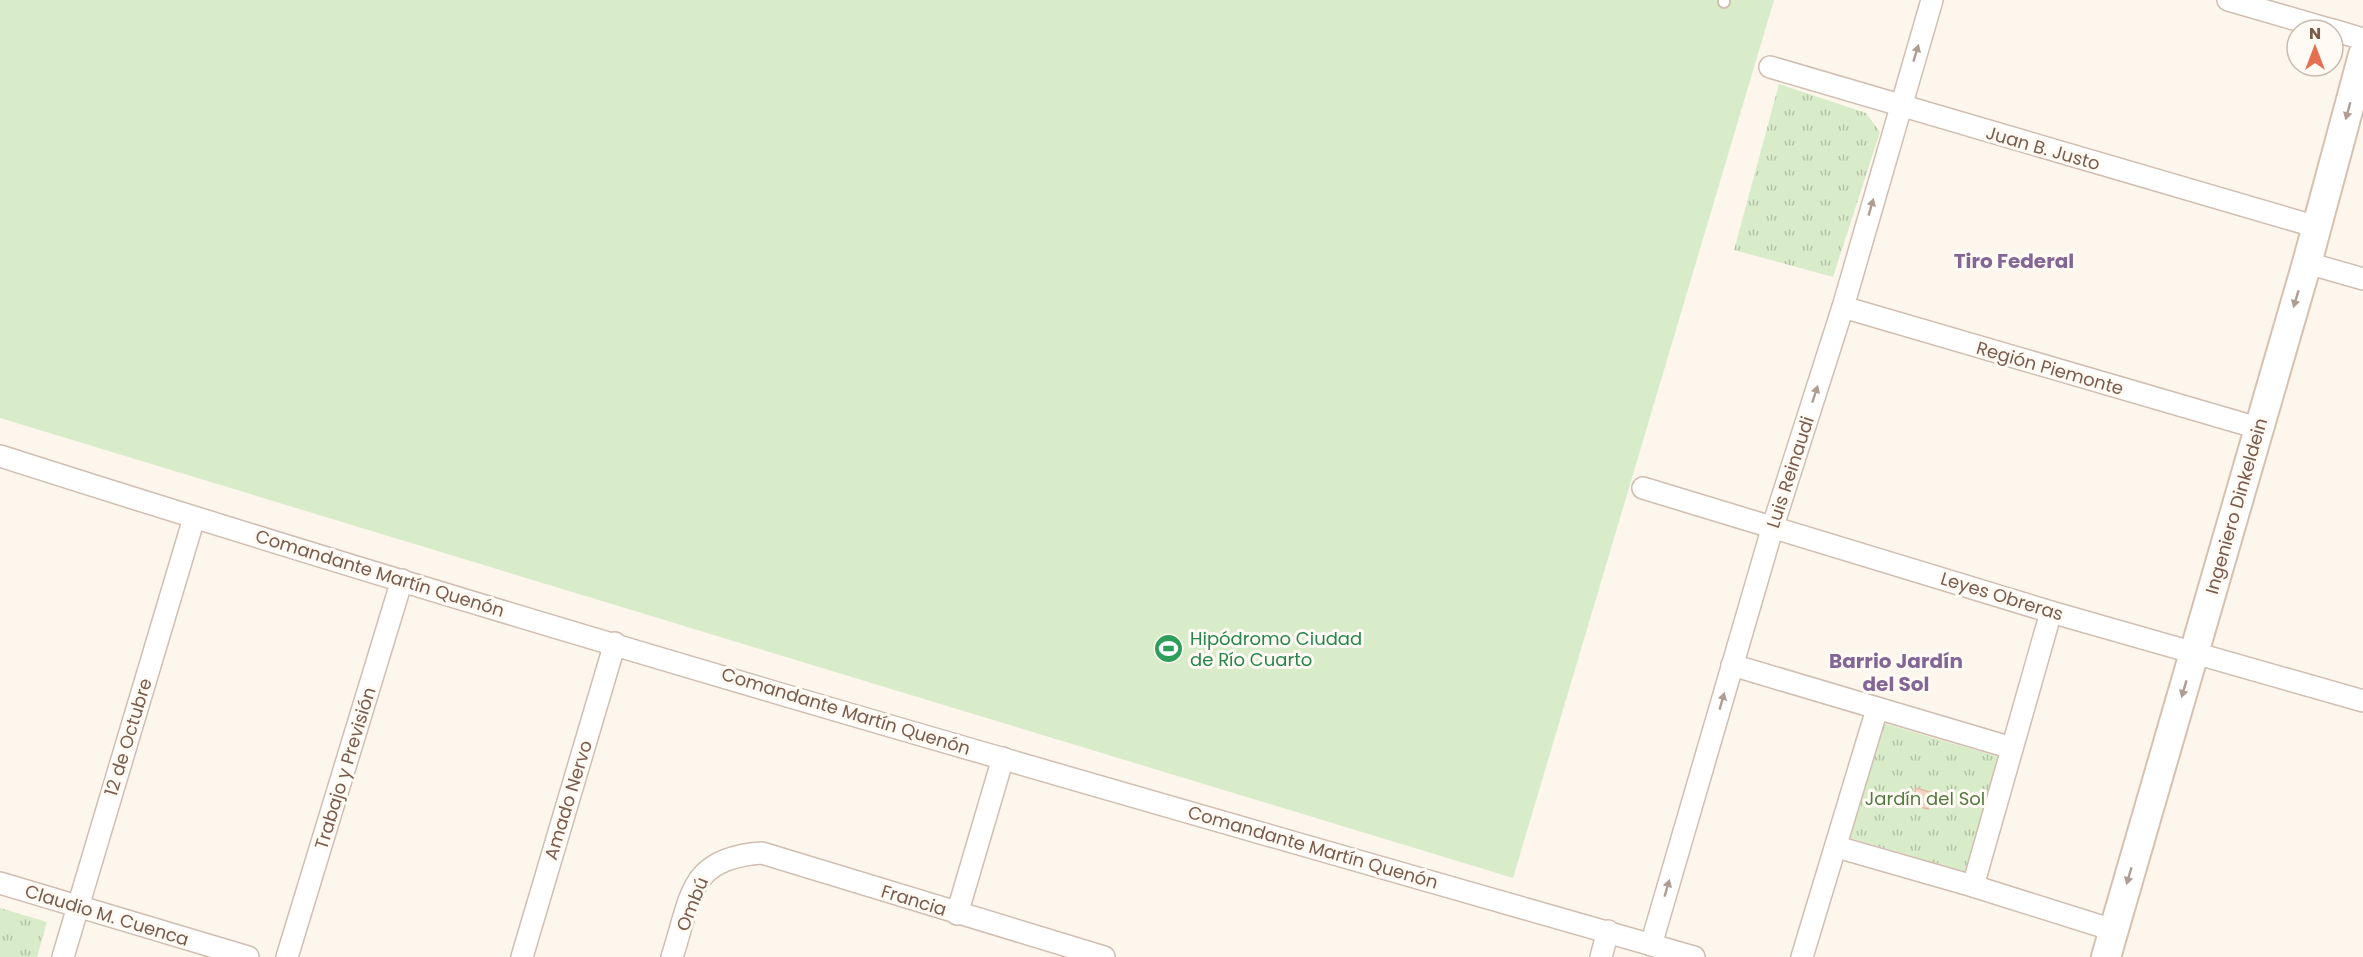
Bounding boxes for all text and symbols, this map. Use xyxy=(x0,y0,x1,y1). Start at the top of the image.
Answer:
north arrow xyxy=(2285,18,2345,78)
text: N xyxy=(2309,22,2321,45)
one-way arrow xyxy=(1912,44,1921,62)
one-way arrow xyxy=(2343,103,2352,121)
street label: Juan B. Justo xyxy=(1983,120,2103,176)
one-way arrow xyxy=(1867,198,1876,216)
district label: Tiro Federal xyxy=(1954,247,2074,275)
one-way arrow xyxy=(2291,291,2300,309)
street label: Región Piemonte xyxy=(1974,335,2126,401)
one-way arrow xyxy=(1811,385,1820,403)
street label: Luis Reinaudi xyxy=(1760,413,1820,531)
street label: Ingeniero Dinkeldein xyxy=(2199,415,2273,597)
street label: Comandante Martín Quenón xyxy=(252,523,508,623)
street label: Leyes Obreras xyxy=(1938,565,2066,627)
place label: Hipódromo Ciudad de Río Cuarto xyxy=(1190,626,1362,672)
sports icon: Hipódromo Ciudad de Río Cuarto xyxy=(1153,632,1185,664)
district label: Barrio Jardín del Sol xyxy=(1829,647,1963,698)
street label: Comandante Martín Quenón xyxy=(718,661,974,761)
street label: 12 de Octubre xyxy=(98,675,158,799)
one-way arrow xyxy=(2179,680,2188,698)
street label: Trabajo y Previsión xyxy=(308,684,382,852)
one-way arrow xyxy=(1718,692,1727,710)
street label: Amado Nervo xyxy=(538,737,598,863)
park label: Jardín del Sol xyxy=(1865,786,1985,811)
street label: Comandante Martín Quenón xyxy=(1185,799,1441,895)
one-way arrow xyxy=(2124,867,2133,885)
street label: Ombú xyxy=(670,873,714,935)
street label: Claudio M. Cuenca xyxy=(22,878,192,952)
street label: Francia xyxy=(878,878,950,922)
one-way arrow xyxy=(1663,879,1672,897)

